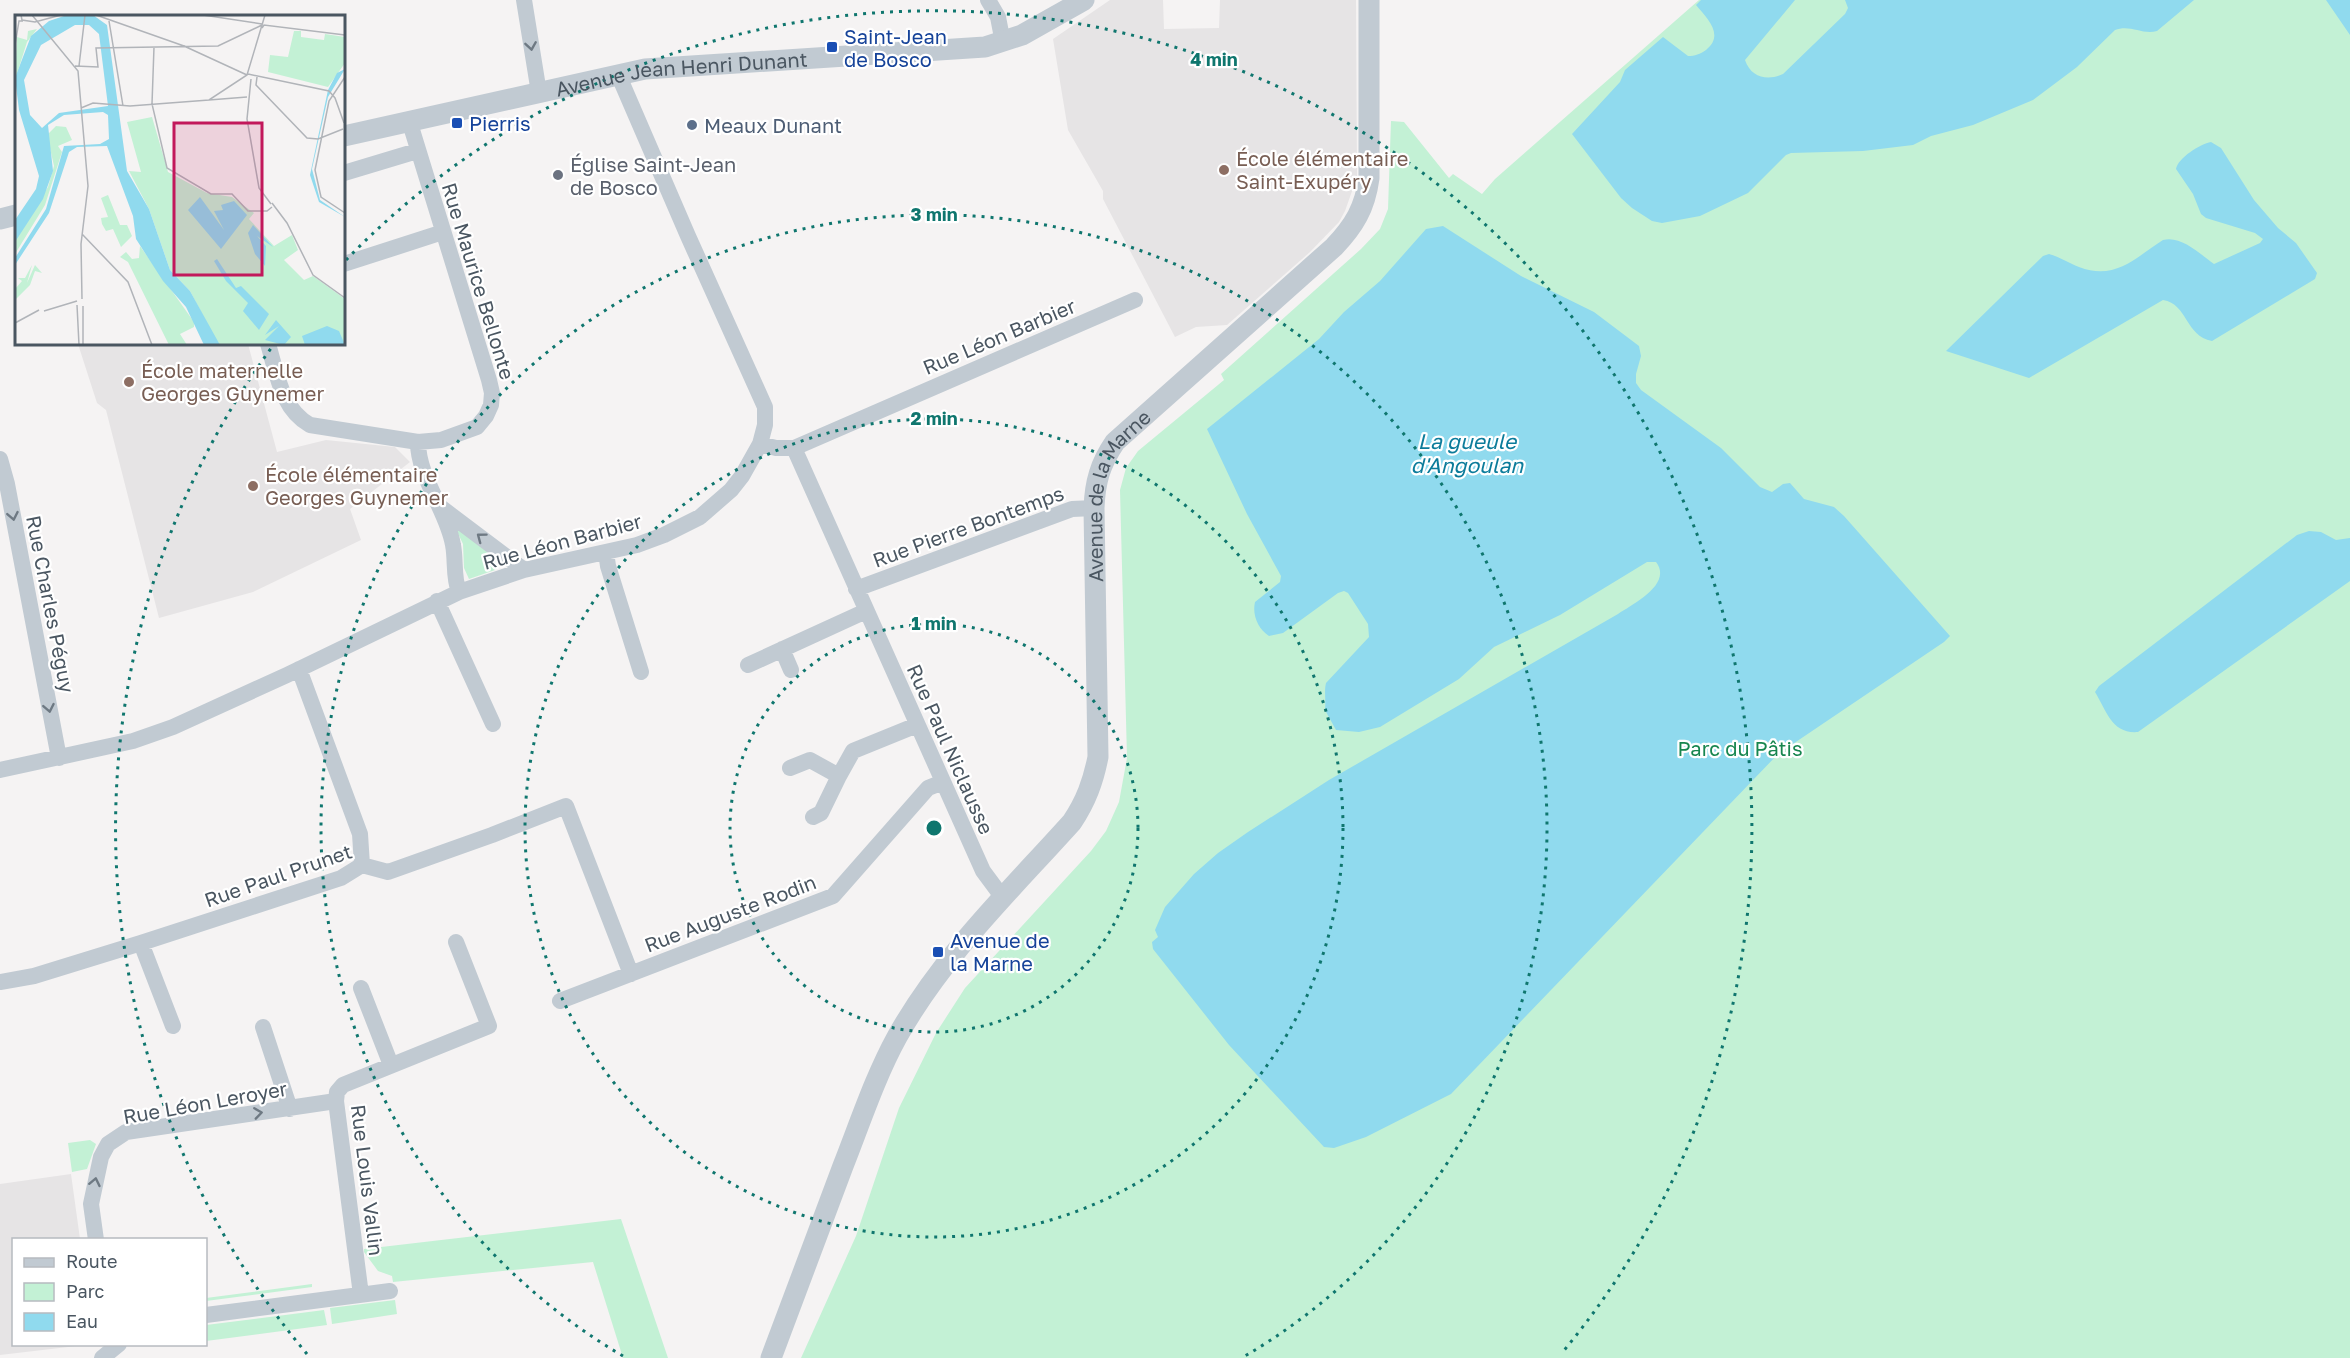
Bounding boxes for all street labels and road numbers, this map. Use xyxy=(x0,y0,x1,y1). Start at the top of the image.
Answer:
street label: Avenue Jean Henri Dunant xyxy=(553,47,808,101)
street label: Rue Maurice Bellonte xyxy=(438,180,520,382)
street label: Rue Léon Barbier xyxy=(919,293,1079,379)
street label: Avenue de la Marne xyxy=(1082,404,1155,582)
street label: Rue Pierre Bontemps xyxy=(869,480,1067,572)
street label: Rue Léon Barbier xyxy=(480,508,644,574)
street label: Rue Charles Péguy xyxy=(22,513,80,695)
street label: Rue Paul Niclausse xyxy=(903,660,999,838)
street label: Rue Paul Prunet xyxy=(201,839,355,911)
street label: Rue Auguste Rodin xyxy=(641,869,819,957)
street label: Rue Léon Leroyer xyxy=(121,1076,289,1128)
street label: Rue Louis Vallin xyxy=(347,1103,389,1257)

